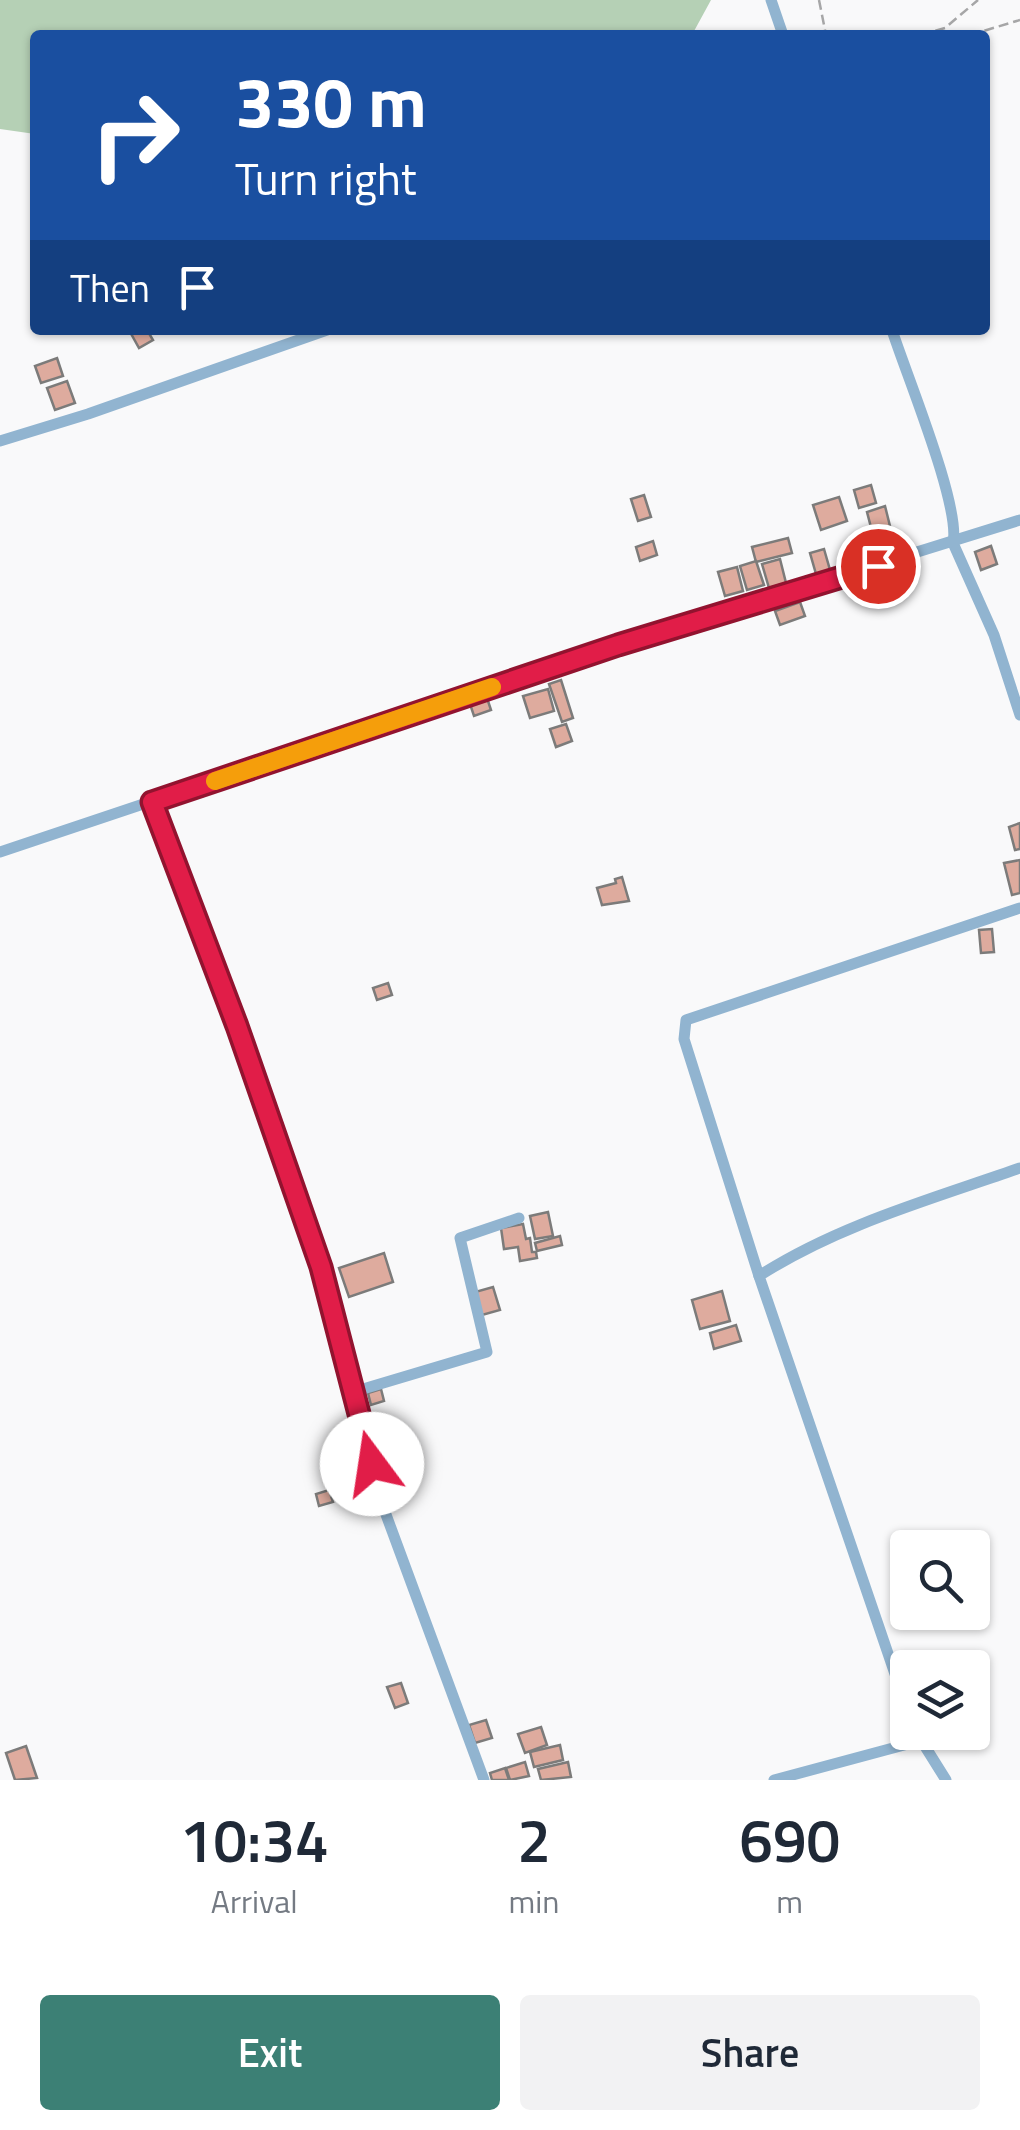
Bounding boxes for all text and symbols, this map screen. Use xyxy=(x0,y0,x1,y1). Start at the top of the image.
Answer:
text: 330 m xyxy=(235,48,427,154)
icon: right xyxy=(70,70,200,200)
text: Turn right xyxy=(235,144,417,212)
text: Then xyxy=(70,259,150,317)
icon: arrive xyxy=(170,260,225,315)
pin xyxy=(836,524,921,609)
icon: arrive xyxy=(851,539,906,594)
position arrow xyxy=(320,1412,424,1516)
map controls xyxy=(890,1530,990,1750)
button: search xyxy=(890,1530,990,1630)
button: layers xyxy=(890,1650,990,1750)
text: 10:34 xyxy=(180,1794,329,1885)
text: 2 xyxy=(517,1794,551,1885)
text: 690 xyxy=(739,1794,840,1885)
text: Arrival xyxy=(211,1877,298,1925)
text: min xyxy=(508,1877,559,1925)
text: m xyxy=(776,1877,803,1925)
button: Exit xyxy=(40,1995,500,2110)
button: Share xyxy=(520,1995,980,2110)

